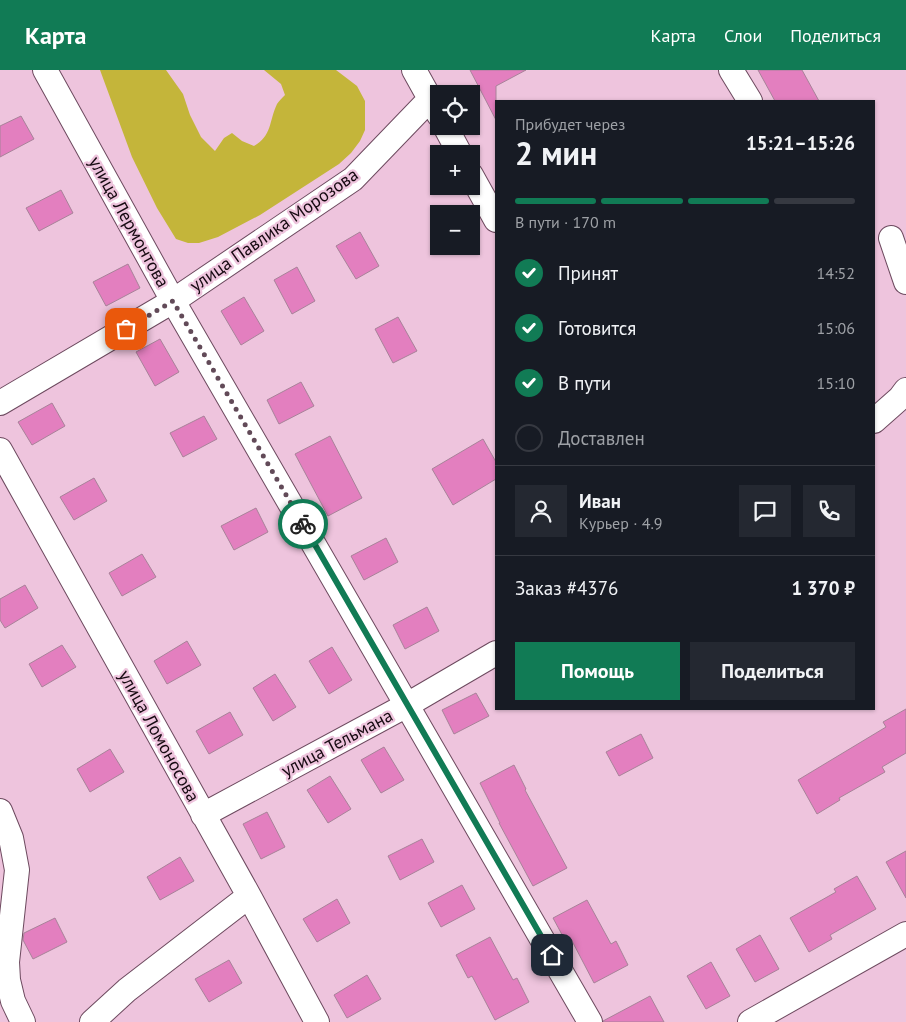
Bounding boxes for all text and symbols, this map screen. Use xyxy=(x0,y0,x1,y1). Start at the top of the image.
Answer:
text: Карта xyxy=(25,20,87,51)
text: Карта xyxy=(651,24,696,47)
text: Слои xyxy=(724,24,762,47)
text: Поделиться xyxy=(790,24,881,47)
map controls xyxy=(430,85,480,255)
button: locate xyxy=(430,85,480,135)
text: Прибудет через xyxy=(515,114,625,134)
text: 15:21–15:26 xyxy=(746,131,855,155)
text: 2 мин xyxy=(515,132,597,174)
button: + xyxy=(430,145,480,195)
street label: улица Лермонтова xyxy=(84,152,175,291)
street label: улица Павлика Морозова xyxy=(185,163,362,296)
button: − xyxy=(430,205,480,255)
text: В пути · 170 m xyxy=(515,212,616,232)
icon: check xyxy=(515,259,543,287)
text: Принят xyxy=(558,261,618,285)
text: 14:52 xyxy=(817,263,855,283)
pin xyxy=(105,308,147,350)
icon: check xyxy=(515,314,543,342)
icon: bag xyxy=(112,315,140,343)
text: Готовится xyxy=(558,316,636,340)
text: 15:06 xyxy=(817,318,855,338)
icon: check xyxy=(515,369,543,397)
text: В пути xyxy=(558,371,611,395)
text: 15:10 xyxy=(817,373,855,393)
text: Доставлен xyxy=(558,426,645,450)
button: person xyxy=(515,485,567,537)
button: chat xyxy=(739,485,791,537)
button: phone xyxy=(803,485,855,537)
text: Иван xyxy=(579,489,621,513)
courier xyxy=(278,499,328,549)
icon: bike xyxy=(289,510,317,538)
text: Курьер · 4.9 xyxy=(579,513,663,533)
text: Заказ #4376 xyxy=(515,576,618,600)
text: 1 370 ₽ xyxy=(792,576,855,600)
button: Помощь xyxy=(515,642,680,700)
button: Поделиться xyxy=(690,642,855,700)
street label: улица Ломоносова xyxy=(114,666,205,806)
street label: улица Тельмана xyxy=(277,704,397,782)
pin xyxy=(531,934,573,976)
icon: home xyxy=(538,941,566,969)

